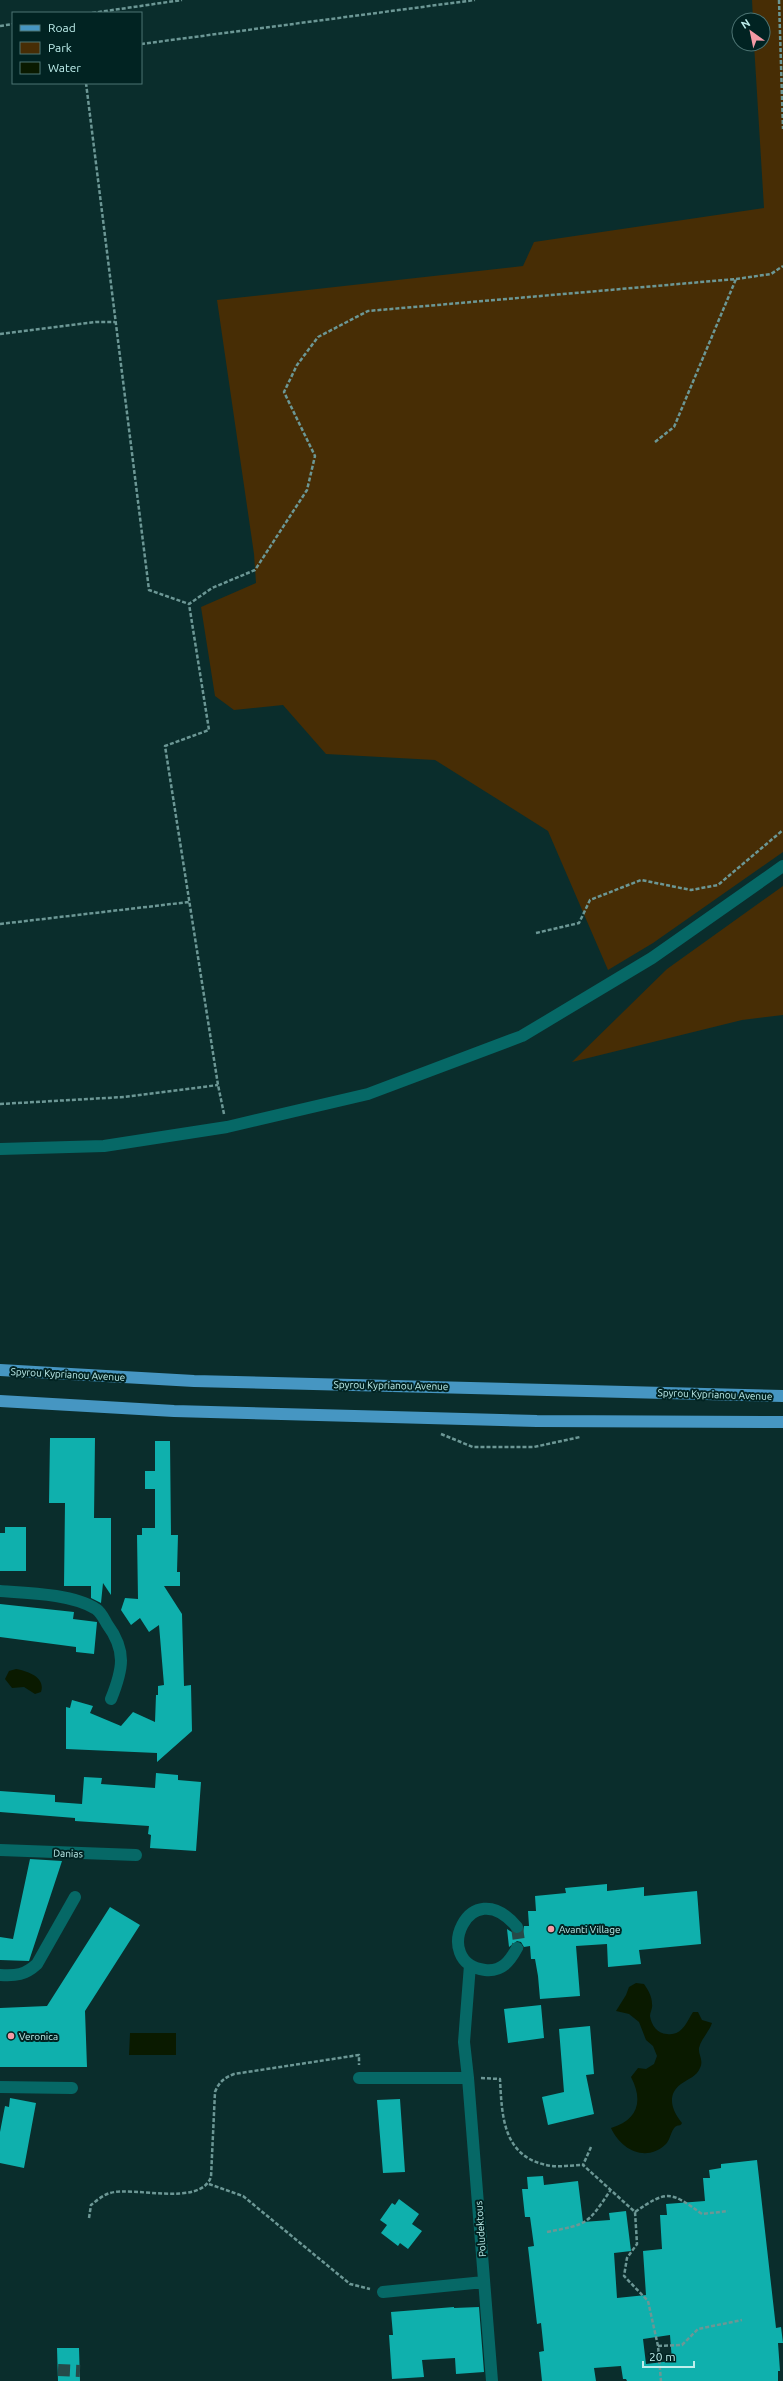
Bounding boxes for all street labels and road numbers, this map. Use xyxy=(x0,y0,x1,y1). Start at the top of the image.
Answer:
street label: Spyrou Kyprianou Avenue xyxy=(10,1366,126,1383)
street label: Spyrou Kyprianou Avenue xyxy=(333,1379,449,1392)
street label: Spyrou Kyprianou Avenue xyxy=(657,1387,773,1402)
street label: Danias xyxy=(53,1847,83,1860)
street label: Poludektous xyxy=(473,2201,488,2257)

